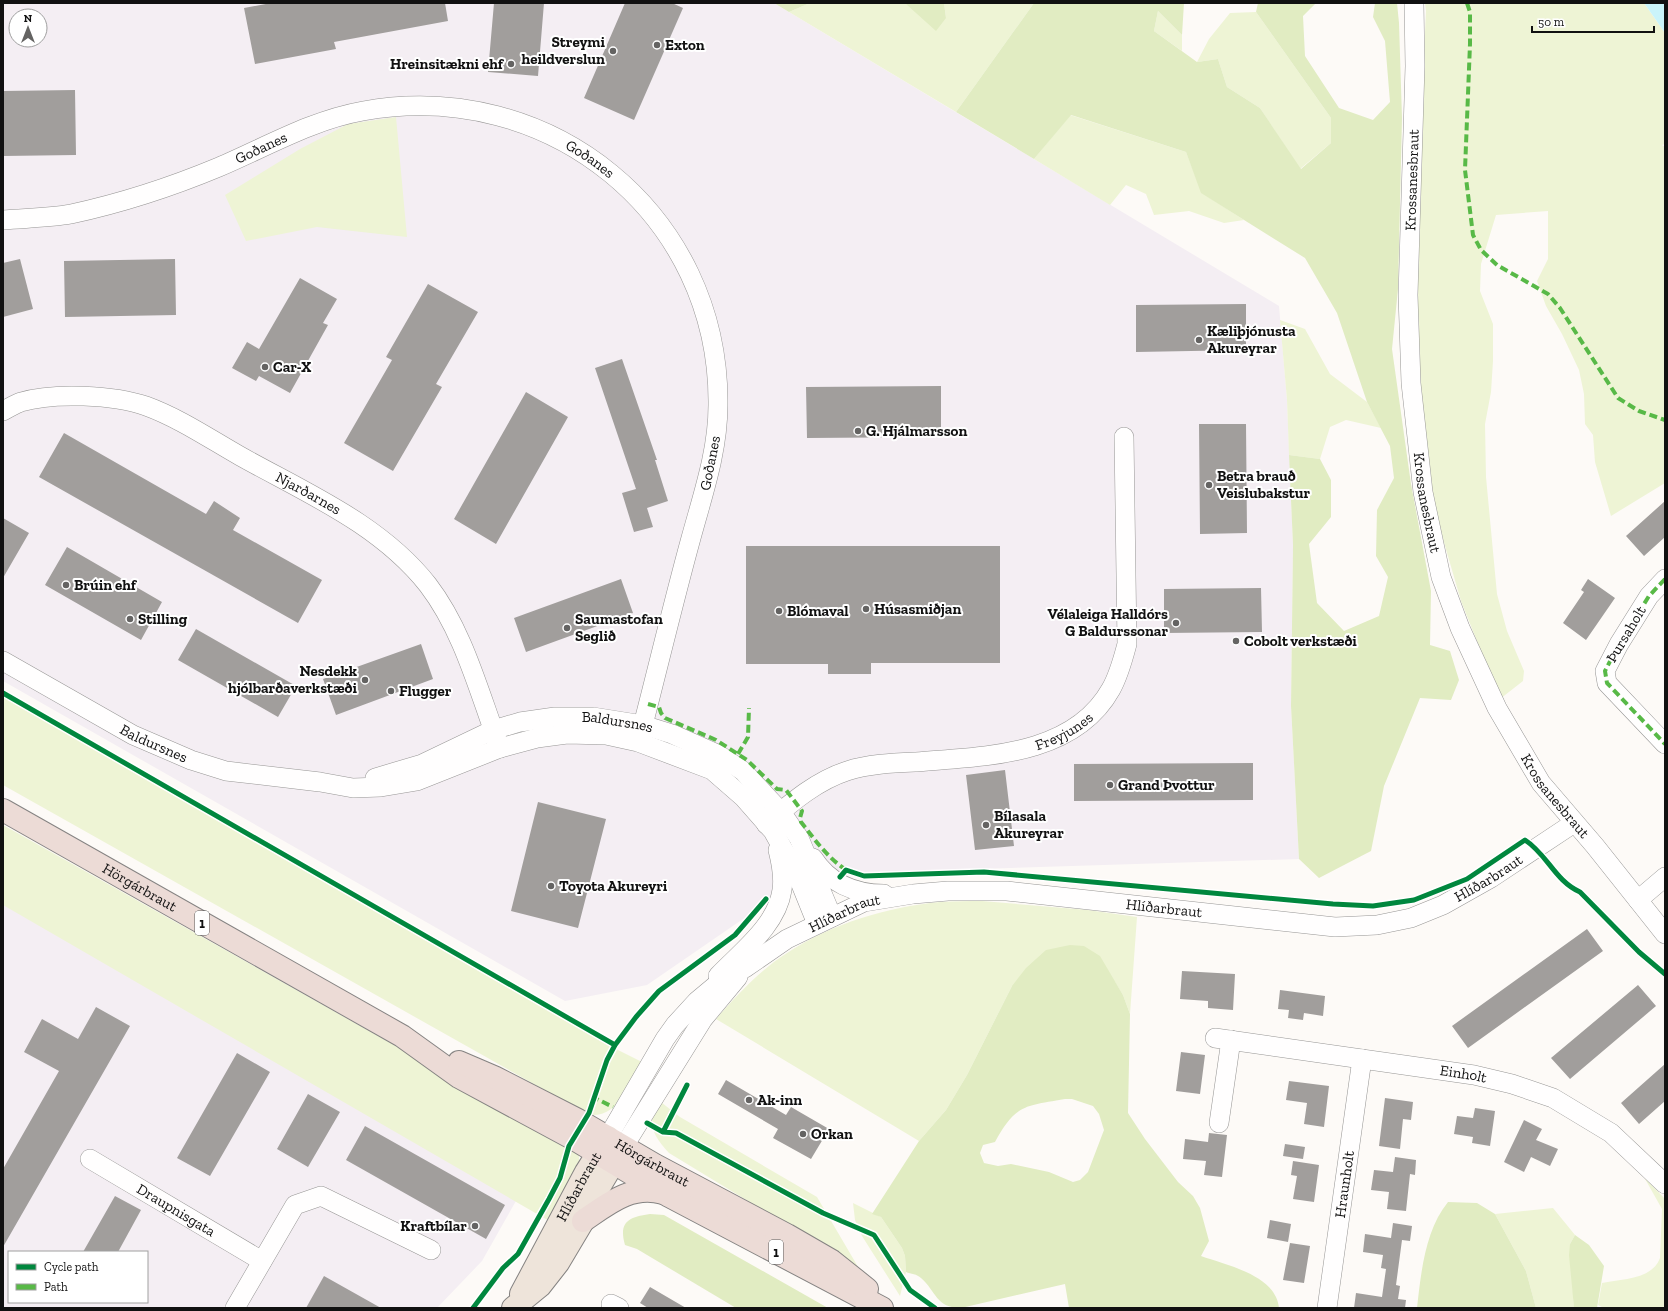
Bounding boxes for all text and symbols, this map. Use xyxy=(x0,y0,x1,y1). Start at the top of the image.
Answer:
north arrow xyxy=(8,8,48,48)
scale bar xyxy=(1532,8,1654,34)
text: N xyxy=(24,12,33,25)
text: 50 m xyxy=(1538,15,1565,29)
place label: Streymi heildverslun xyxy=(522,33,606,68)
place label: Exton xyxy=(665,36,705,54)
marker: Exton xyxy=(652,40,662,50)
marker: Streymi heildverslun xyxy=(608,46,618,56)
place label: Hreinsitækni ehf xyxy=(390,55,505,73)
marker: Hreinsitækni ehf xyxy=(506,59,516,69)
street label: Goðanes xyxy=(232,128,290,168)
street label: Krossanesbraut xyxy=(1401,128,1423,231)
street label: Goðanes xyxy=(562,136,618,182)
place label: Kæliþjónusta Akureyrar xyxy=(1207,322,1296,357)
marker: Kæliþjónusta Akureyrar xyxy=(1194,335,1204,345)
place label: Car-X xyxy=(273,358,311,376)
marker: Car-X xyxy=(260,362,270,372)
place label: G. Hjálmarsson xyxy=(866,422,967,440)
marker: G. Hjálmarsson xyxy=(853,426,863,436)
street label: Goðanes xyxy=(696,434,724,492)
street label: Krossanesbraut xyxy=(1410,451,1445,555)
place label: Betra brauð Veislubakstur xyxy=(1217,467,1311,502)
street label: Njarðarnes xyxy=(273,468,344,519)
marker: Betra brauð Veislubakstur xyxy=(1204,480,1214,490)
place label: Brúin ehf xyxy=(74,576,138,594)
marker: Brúin ehf xyxy=(61,580,71,590)
place label: Húsasmiðjan xyxy=(874,600,961,618)
place label: Blómaval xyxy=(787,602,849,620)
street label: Þursaholt xyxy=(1602,602,1650,666)
marker: Húsasmiðjan xyxy=(861,604,871,614)
place label: Vélaleiga Halldórs G Baldurssonar xyxy=(1048,605,1168,640)
marker: Blómaval xyxy=(774,606,784,616)
place label: Stilling xyxy=(138,610,188,628)
place label: Saumastofan Seglið xyxy=(575,610,663,645)
marker: Stilling xyxy=(125,614,135,624)
marker: Vélaleiga Halldórs G Baldurssonar xyxy=(1171,618,1181,628)
marker: Saumastofan Seglið xyxy=(562,623,572,633)
place label: Cobolt verkstæði xyxy=(1244,632,1357,650)
marker: Cobolt verkstæði xyxy=(1231,636,1241,646)
place label: Nesdekk hjólbarðaverkstæði xyxy=(228,662,358,697)
marker: Nesdekk hjólbarðaverkstæði xyxy=(360,675,370,685)
place label: Flugger xyxy=(399,682,452,700)
marker: Flugger xyxy=(386,686,396,696)
street label: Baldursnes xyxy=(582,708,655,737)
street label: Freyjunes xyxy=(1033,708,1097,754)
street label: Baldursnes xyxy=(117,720,190,766)
street label: Krossanesbraut xyxy=(1517,751,1593,842)
place label: Grand Þvottur xyxy=(1118,776,1215,794)
marker: Grand Þvottur xyxy=(1105,780,1115,790)
place label: Bílasala Akureyrar xyxy=(994,807,1064,842)
marker: Bílasala Akureyrar xyxy=(981,820,991,830)
street label: Hlíðarbraut xyxy=(1451,850,1526,906)
street label: Hörgárbraut xyxy=(99,859,180,916)
place label: Toyota Akureyri xyxy=(559,877,668,895)
marker: Toyota Akureyri xyxy=(546,881,556,891)
street label: Hlíðarbraut xyxy=(806,890,882,936)
street label: Hlíðarbraut xyxy=(1125,895,1204,921)
road number: 1 xyxy=(195,911,209,935)
street label: Einholt xyxy=(1439,1061,1489,1087)
place label: Ak-inn xyxy=(757,1091,802,1109)
marker: Ak-inn xyxy=(744,1095,754,1105)
place label: Orkan xyxy=(811,1125,853,1143)
marker: Orkan xyxy=(798,1129,808,1139)
street label: Hörgárbraut xyxy=(612,1135,693,1191)
street label: Hlíðarbraut xyxy=(552,1148,606,1224)
street label: Hraunholt xyxy=(1331,1149,1358,1219)
street label: Draupnisgata xyxy=(133,1180,219,1240)
place label: Kraftbílar xyxy=(400,1217,467,1235)
marker: Kraftbílar xyxy=(470,1221,480,1231)
road number: 1 xyxy=(769,1240,783,1264)
legend xyxy=(8,1251,148,1303)
text: Cycle path xyxy=(44,1260,99,1274)
text: Path xyxy=(44,1280,68,1294)

